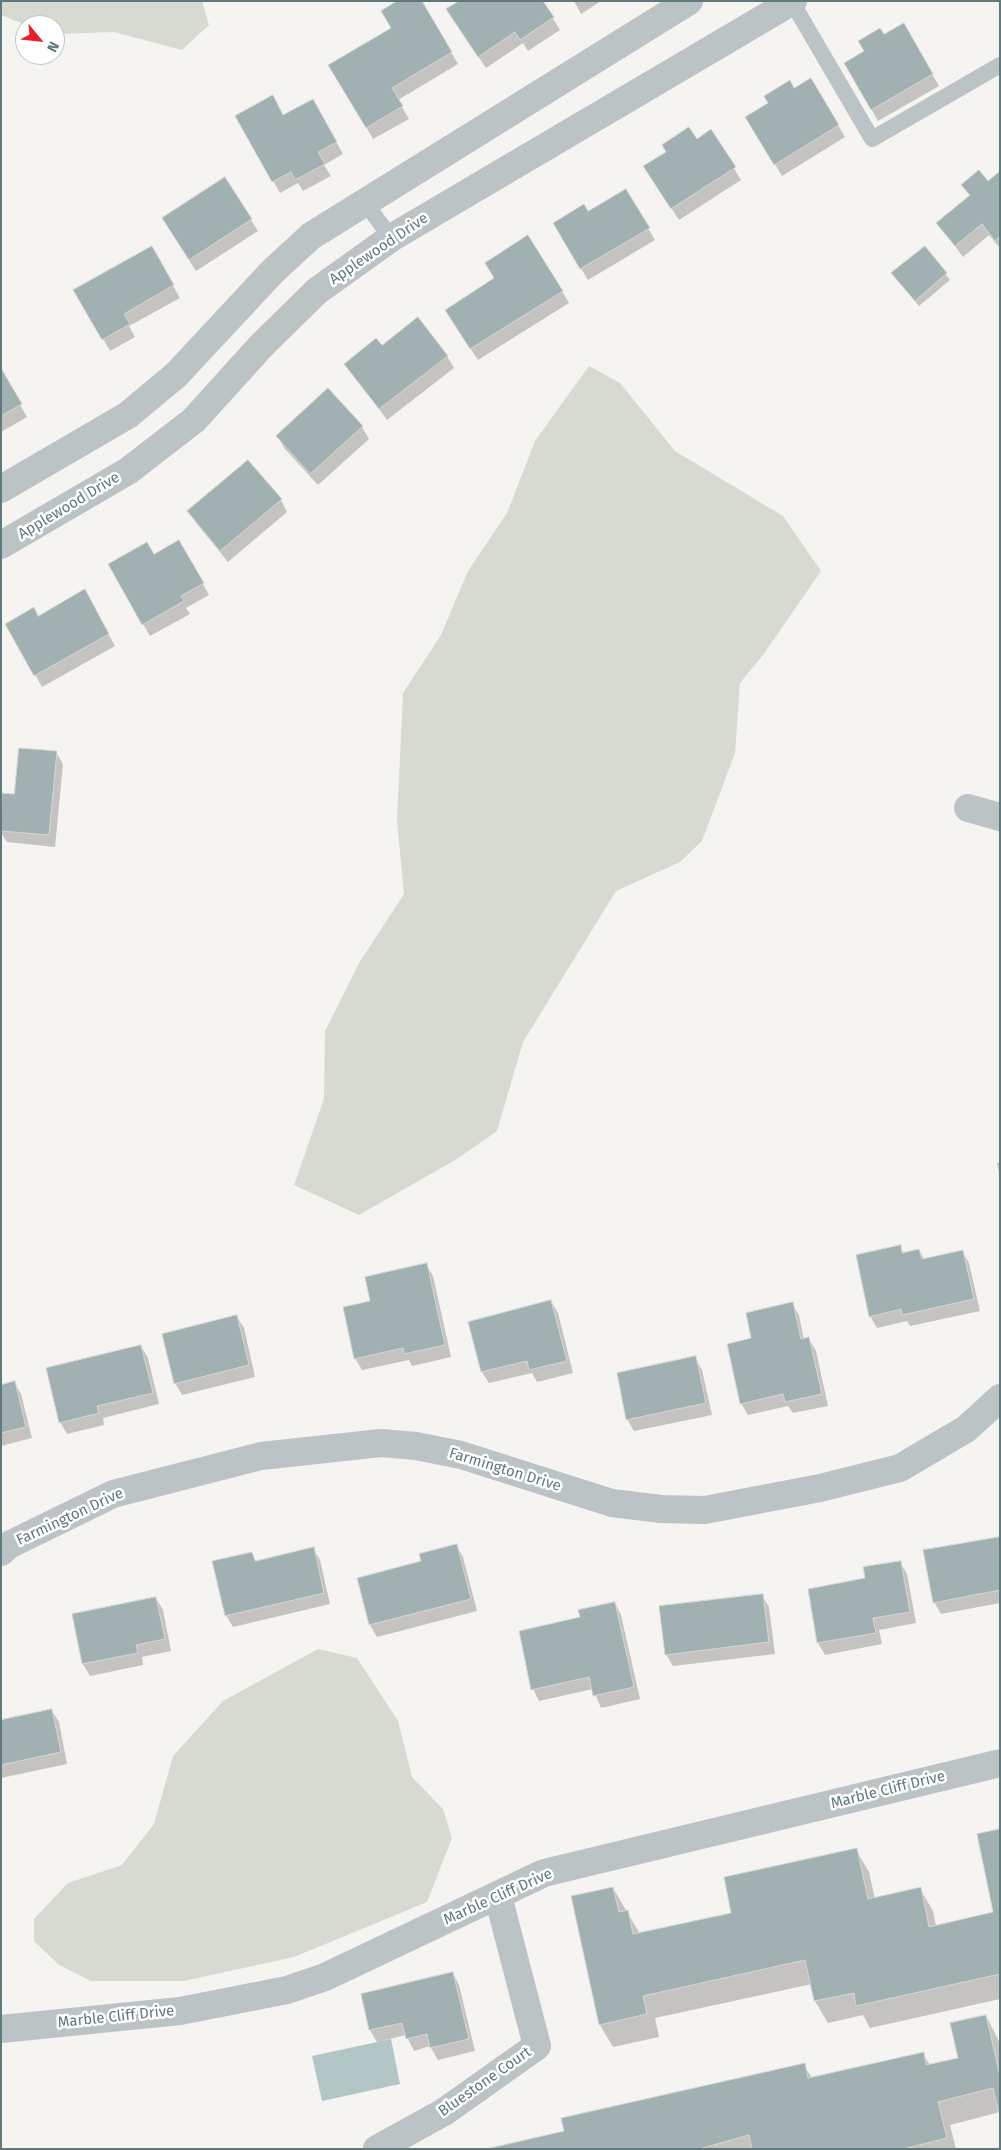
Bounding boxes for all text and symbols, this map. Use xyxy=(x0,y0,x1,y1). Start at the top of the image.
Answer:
north arrow xyxy=(15,15,65,65)
text: N xyxy=(43,39,62,55)
street label: Applewood Drive xyxy=(326,209,432,289)
street label: Applewood Drive xyxy=(15,469,123,543)
street label: Farmington Drive xyxy=(447,1444,563,1496)
street label: Farmington Drive xyxy=(14,1484,126,1550)
street label: Marble Cliff Drive xyxy=(829,1767,947,1813)
street label: Marble Cliff Drive xyxy=(441,1865,555,1929)
street label: Marble Cliff Drive xyxy=(57,2002,175,2032)
street label: Bluestone Court xyxy=(435,2043,535,2121)

